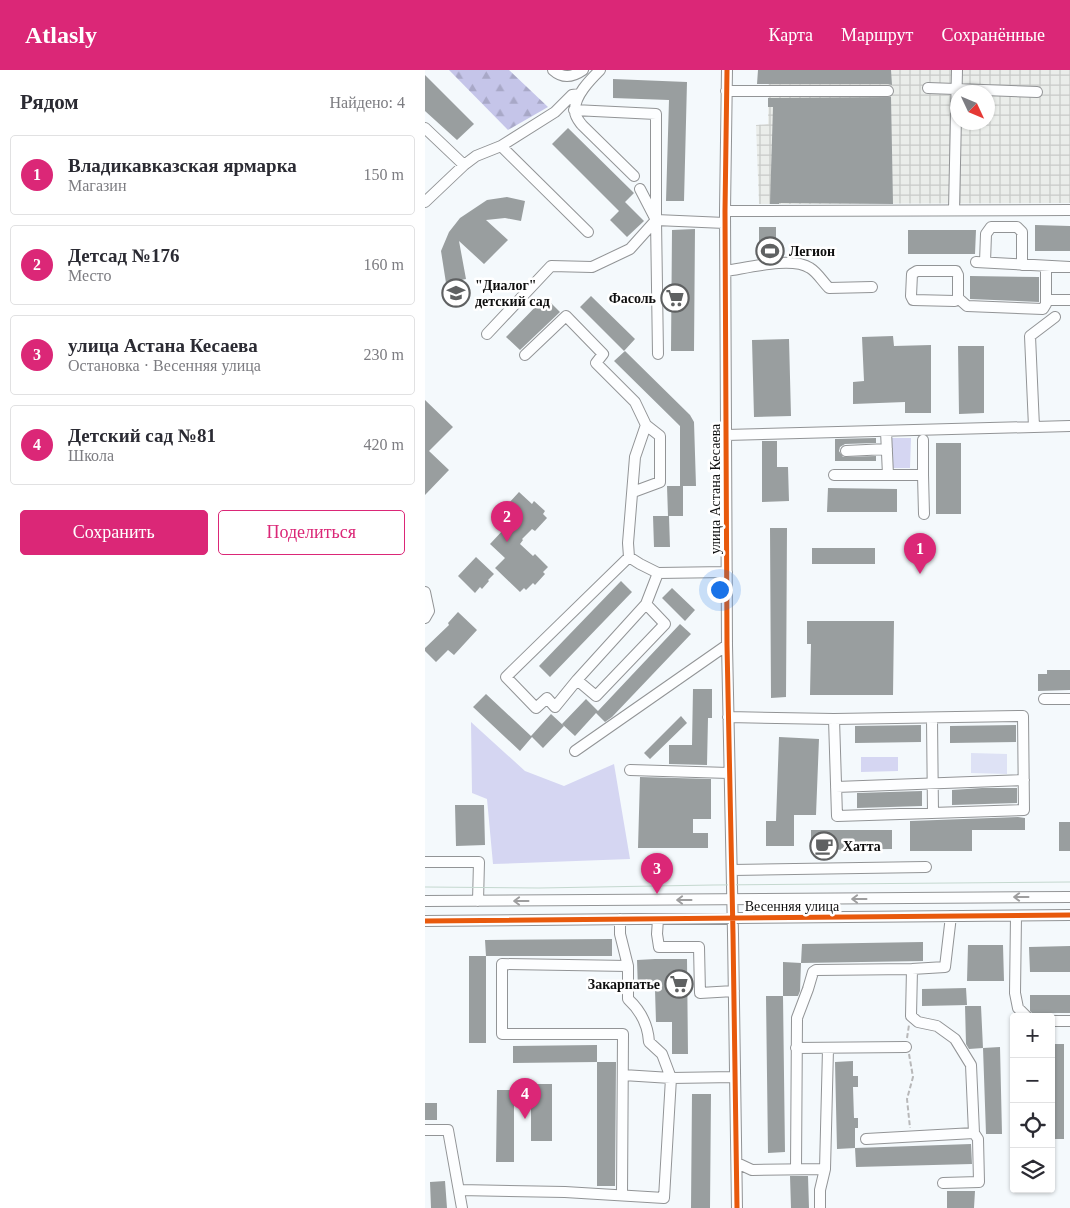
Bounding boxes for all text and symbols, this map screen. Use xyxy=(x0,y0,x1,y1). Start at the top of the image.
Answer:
text: Atlasly xyxy=(25,22,97,48)
text: Карта xyxy=(768,25,813,45)
text: Маршрут xyxy=(841,25,913,45)
text: Сохранённые xyxy=(941,25,1045,45)
north arrow xyxy=(950,85,995,130)
text: Рядом xyxy=(20,90,79,114)
text: Найдено: 4 xyxy=(330,94,405,111)
text: Владикавказская ярмарка xyxy=(68,155,297,176)
text: 1 xyxy=(33,166,41,183)
text: 150 m xyxy=(364,166,404,183)
text: Магазин xyxy=(68,177,126,194)
sports icon: Легион xyxy=(755,236,785,266)
place label: Легион xyxy=(789,244,835,259)
text: Детсад №176 xyxy=(68,245,179,266)
text: 2 xyxy=(33,256,41,273)
text: 160 m xyxy=(364,256,404,273)
text: Место xyxy=(68,267,111,284)
school or university icon: "Диалог" детский сад xyxy=(441,278,471,308)
place label: "Диалог" детский сад xyxy=(475,278,550,309)
supermarket icon: Фасоль xyxy=(660,283,690,313)
place label: Фасоль xyxy=(609,291,657,306)
text: улица Астана Кесаева xyxy=(68,335,258,356)
text: 3 xyxy=(33,346,41,363)
text: 230 m xyxy=(364,346,404,363)
text: Остановка · Весенняя улица xyxy=(68,357,261,374)
street label: улица Астана Кесаева xyxy=(708,423,723,554)
text: Детский сад №81 xyxy=(68,425,216,446)
text: 4 xyxy=(33,436,41,453)
text: 420 m xyxy=(364,436,404,453)
text: Школа xyxy=(68,447,114,464)
pin: 2 xyxy=(491,501,523,542)
button: Сохранить xyxy=(20,510,208,555)
button: Поделиться xyxy=(218,510,405,555)
pin: 1 xyxy=(904,533,936,574)
your location xyxy=(707,577,733,603)
cafe icon: Хатта xyxy=(809,831,839,861)
place label: Хатта xyxy=(843,839,881,854)
pin: 3 xyxy=(641,853,673,894)
one-way arrow xyxy=(1014,892,1030,902)
one-way arrow xyxy=(851,894,867,903)
one-way arrow xyxy=(676,895,692,905)
one-way arrow xyxy=(514,896,530,906)
street label: Весенняя улица xyxy=(745,899,840,914)
supermarket icon: Закарпатье xyxy=(664,969,694,999)
place label: Закарпатье xyxy=(588,977,660,992)
map controls xyxy=(1010,1013,1055,1193)
button: + xyxy=(1010,1013,1055,1058)
button: − xyxy=(1010,1058,1055,1103)
pin: 4 xyxy=(509,1078,541,1119)
button: locate xyxy=(1010,1103,1055,1148)
button: layers xyxy=(1010,1148,1055,1193)

